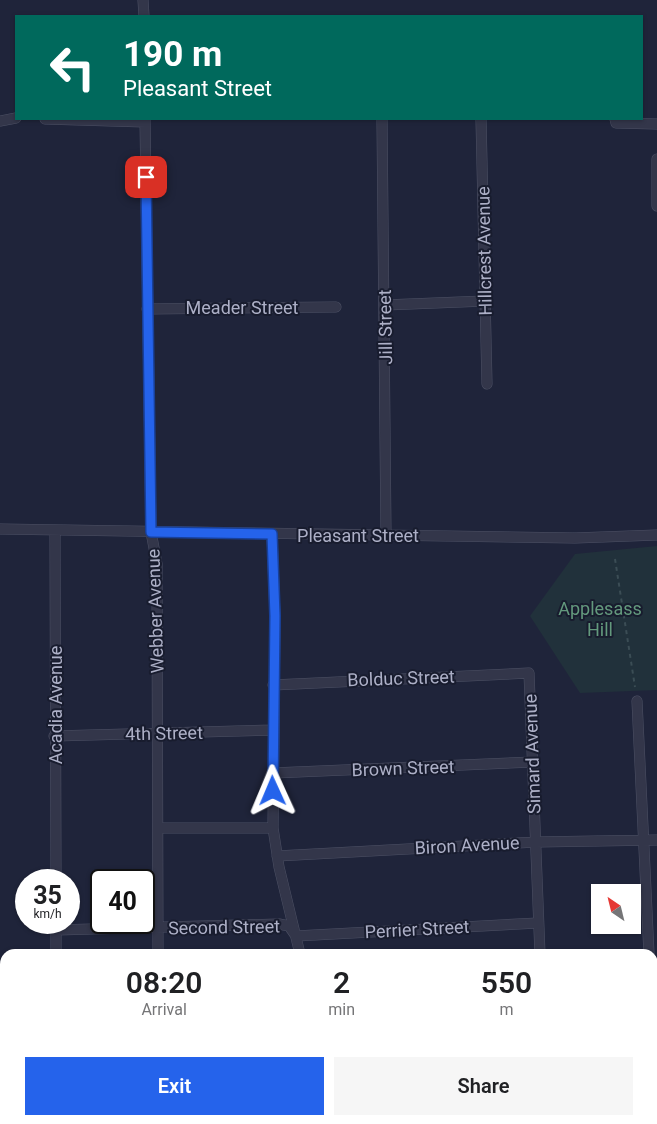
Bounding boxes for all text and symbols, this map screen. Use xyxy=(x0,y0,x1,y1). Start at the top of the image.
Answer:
text: 190 m xyxy=(123,34,222,75)
icon: left xyxy=(40,35,105,100)
text: Pleasant Street xyxy=(123,76,272,101)
pin xyxy=(125,156,167,198)
icon: arrive xyxy=(132,163,160,191)
street label: Hillcrest Avenue xyxy=(472,186,496,316)
street label: Jill Street xyxy=(374,289,396,365)
street label: Meader Street xyxy=(186,297,299,318)
street label: Pleasant Street xyxy=(297,525,419,546)
street label: Webber Avenue xyxy=(142,548,168,674)
park label: Applesass Hill xyxy=(558,598,642,640)
street label: Acadia Avenue xyxy=(45,646,66,764)
street label: Bolduc Street xyxy=(347,666,455,690)
street label: Simard Avenue xyxy=(519,694,545,814)
street label: 4th Street xyxy=(125,722,203,744)
street label: Brown Street xyxy=(351,756,455,780)
position arrow xyxy=(246,764,298,816)
street label: Biron Avenue xyxy=(414,832,520,858)
speed limit sign: 40 xyxy=(90,869,155,934)
text: 35 xyxy=(33,881,62,910)
north arrow xyxy=(591,884,641,934)
map controls xyxy=(591,884,641,934)
text: km/h xyxy=(33,907,62,921)
street label: Second Street xyxy=(168,916,280,938)
street label: Perrier Street xyxy=(364,916,470,942)
text: 08:20 xyxy=(126,965,203,1000)
text: 2 xyxy=(333,965,350,1000)
text: 550 xyxy=(481,965,532,1000)
text: Arrival xyxy=(141,1000,187,1019)
text: min xyxy=(328,1000,355,1019)
text: m xyxy=(499,1000,514,1019)
button: Exit xyxy=(25,1057,324,1115)
button: Share xyxy=(334,1057,633,1115)

